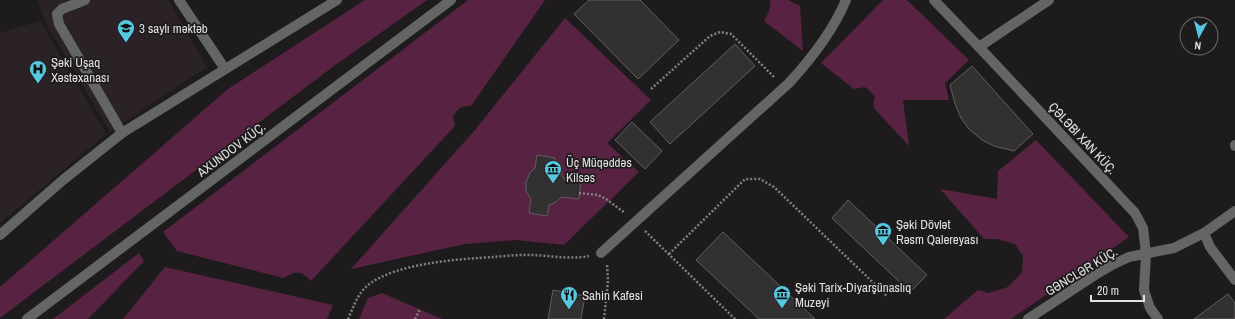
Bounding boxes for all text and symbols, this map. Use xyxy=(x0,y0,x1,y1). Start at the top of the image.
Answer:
north arrow xyxy=(1179,16,1219,56)
school or university icon: 3 saylı məktəb xyxy=(116,18,136,43)
place label: 3 saylı məktəb xyxy=(139,20,208,37)
text: N xyxy=(1194,39,1202,53)
place label: Şəki Uşaq Xəstəxanası xyxy=(51,54,109,86)
hospital icon: Şəki Uşaq Xəstəxanası xyxy=(28,59,48,84)
street label: ÇƏLƏBI XAN KÜÇ. xyxy=(1045,99,1120,178)
street label: AXUNDOV KÜÇ. xyxy=(193,118,269,181)
place label: Üç Müqəddəs Kilsəs xyxy=(566,154,632,186)
museum icon: Üç Müqəddəs Kilsəs xyxy=(543,159,563,184)
place label: Şəki Dövlət Rəsm Qalereyası xyxy=(896,216,978,248)
museum icon: Şəki Dövlət Rəsm Qalereyası xyxy=(873,221,893,246)
street label: GƏNCLƏR KÜÇ. xyxy=(1042,243,1121,300)
scale bar xyxy=(1091,277,1144,303)
place label: Şəki Tarix-Diyarşünaslıq Muzeyi xyxy=(795,279,911,311)
text: 20 m xyxy=(1097,283,1119,299)
museum icon: Şəki Tarix-Diyarşünaslıq Muzeyi xyxy=(772,284,792,309)
restaurant icon: Sahin Kafesi xyxy=(559,285,579,310)
place label: Sahin Kafesi xyxy=(582,287,643,304)

